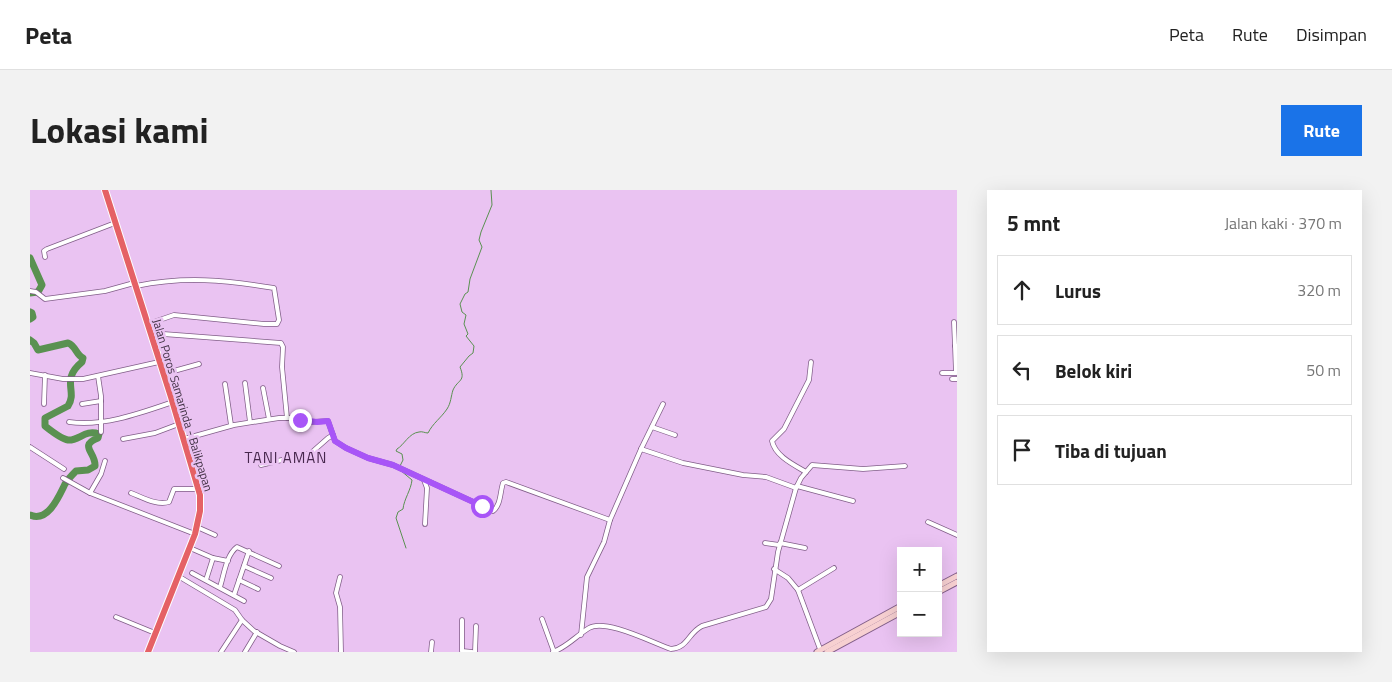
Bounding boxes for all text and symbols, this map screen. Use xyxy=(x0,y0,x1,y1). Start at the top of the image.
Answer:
text: Peta xyxy=(25,17,72,53)
text: Peta xyxy=(1169,21,1204,48)
text: Rute xyxy=(1232,21,1268,48)
text: Disimpan xyxy=(1296,21,1367,48)
text: Lokasi kami xyxy=(30,103,209,157)
button: Rute xyxy=(1281,105,1362,156)
text: 5 mnt xyxy=(1007,207,1060,239)
text: Jalan kaki · 370 m xyxy=(1224,211,1342,235)
icon: ahead xyxy=(1008,276,1036,304)
text: Lurus xyxy=(1055,276,1101,305)
text: 320 m xyxy=(1297,278,1341,302)
street label: Jalan Poros Samarinda - Balikpapan xyxy=(148,316,218,494)
icon: left xyxy=(1008,356,1036,384)
text: Belok kiri xyxy=(1055,356,1132,385)
text: 50 m xyxy=(1306,358,1341,382)
route end xyxy=(289,409,312,432)
icon: arrive xyxy=(1008,436,1036,464)
text: Tiba di tujuan xyxy=(1055,436,1167,465)
district label: TANI AMAN xyxy=(245,446,327,469)
route start xyxy=(471,495,494,518)
map controls xyxy=(897,547,942,637)
button: + xyxy=(897,547,942,592)
button: − xyxy=(897,592,942,637)

